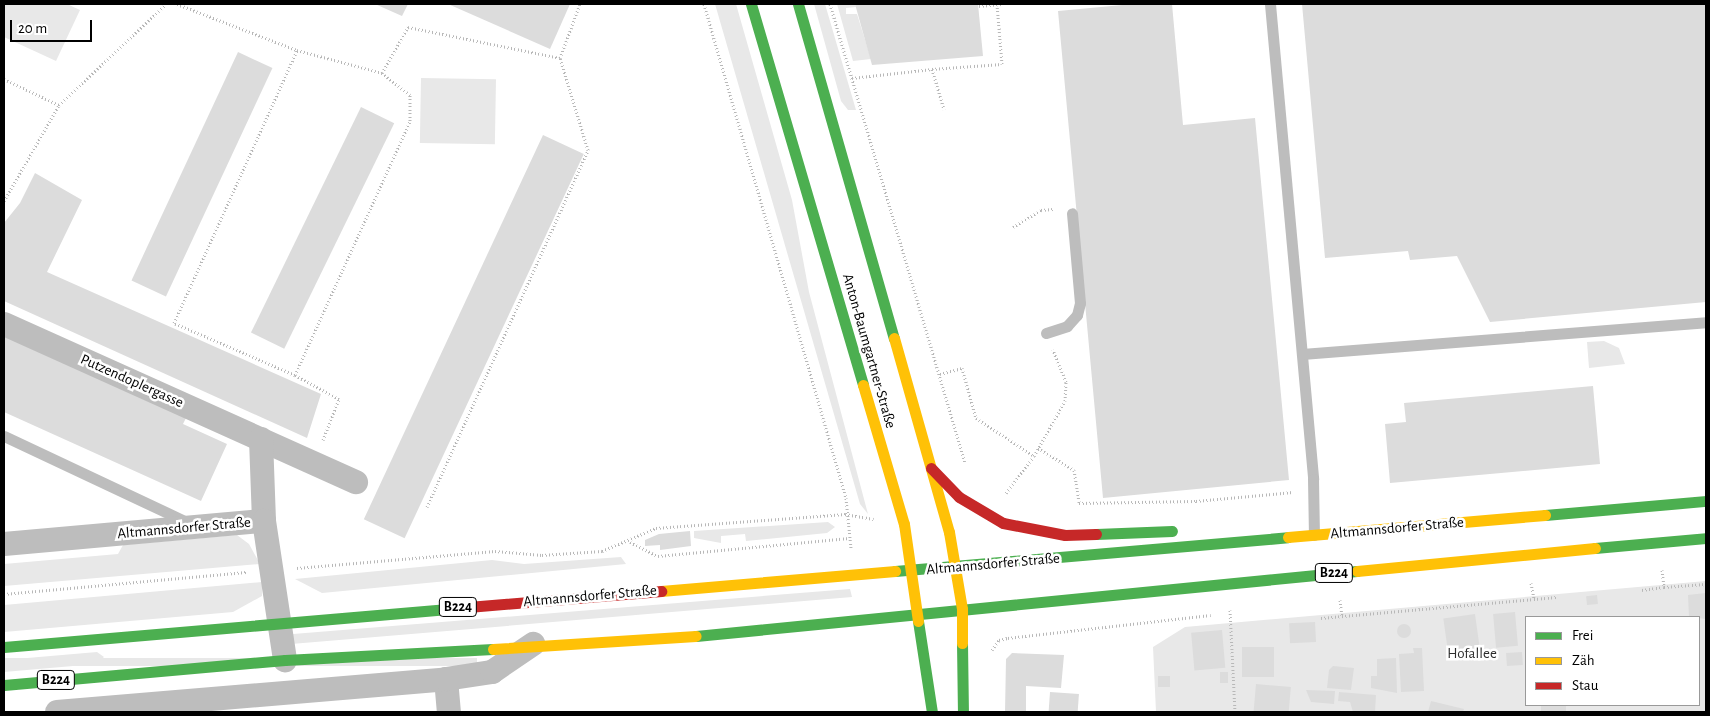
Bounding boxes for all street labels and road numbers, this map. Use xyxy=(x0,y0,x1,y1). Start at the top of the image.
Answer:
street label: Anton-Baumgartner-Straße xyxy=(838,271,900,431)
street label: Putzendoplergasse xyxy=(78,350,186,412)
street label: Altmannsdorfer Straße xyxy=(117,513,251,543)
street label: Altmannsdorfer Straße xyxy=(1330,513,1464,543)
street label: Altmannsdorfer Straße xyxy=(926,549,1060,579)
road number: B224 xyxy=(1314,562,1354,584)
street label: Altmannsdorfer Straße xyxy=(523,581,657,611)
road number: B224 xyxy=(438,596,478,618)
road number: B224 xyxy=(36,668,76,692)

